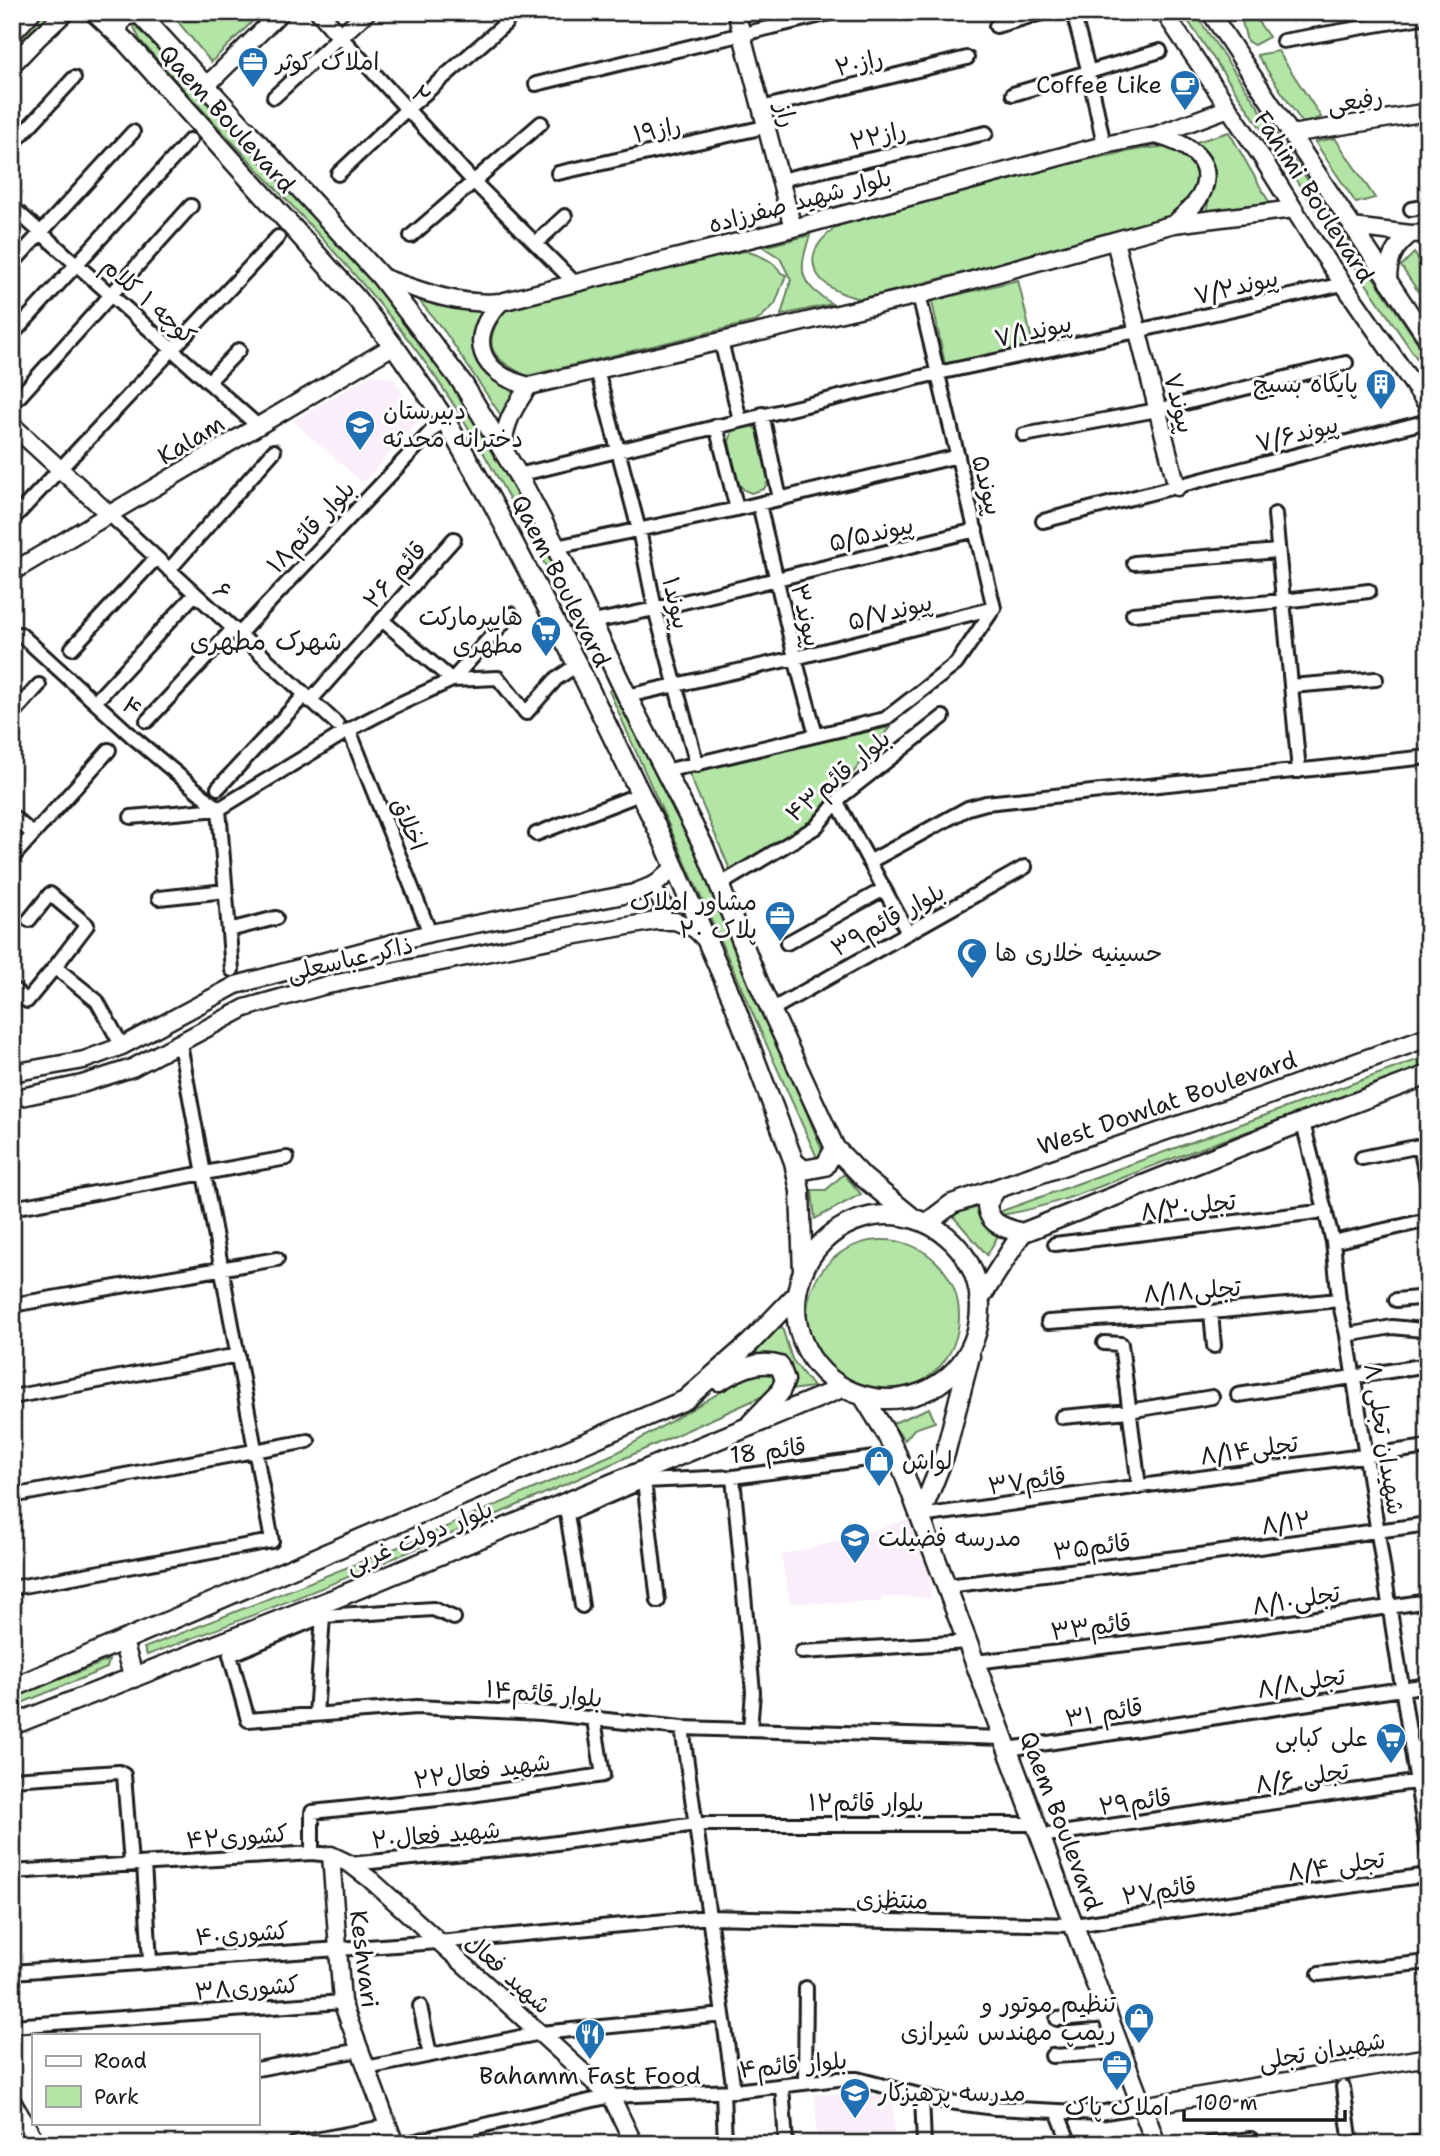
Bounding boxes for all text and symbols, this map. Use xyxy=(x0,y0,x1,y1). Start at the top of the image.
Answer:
street label: Qaem Boulevard xyxy=(152,38,302,200)
street label: راز۲۰ xyxy=(832,42,886,84)
office icon: املاک کوثر xyxy=(236,45,270,89)
place label: املاک کوثر xyxy=(274,46,379,78)
cafe icon: Coffee Like xyxy=(1168,68,1202,112)
place label: Coffee Like xyxy=(1036,69,1162,101)
street label: ۲ xyxy=(404,78,438,112)
street label: رفیعی xyxy=(1325,81,1385,121)
street label: راز xyxy=(767,97,805,131)
street label: Fahimi Boulevard xyxy=(1246,105,1382,289)
street label: راز۱۹ xyxy=(630,109,684,151)
street label: راز۲۲ xyxy=(847,114,909,158)
street label: بلوار شهید صفرزاده xyxy=(705,161,895,241)
street label: کوچه ۱ کلام xyxy=(94,250,203,353)
street label: پیوند۷/۲ xyxy=(1191,262,1281,312)
street label: پیوند۷/۱ xyxy=(991,307,1075,355)
building icon: پایگاه بسیج xyxy=(1364,367,1398,411)
place label: پایگاه بسیج xyxy=(1253,368,1358,400)
street label: پیوند۷ xyxy=(1156,369,1202,437)
place label: دبیرستان دخترانه محدثه xyxy=(383,395,523,455)
street label: Kalam xyxy=(152,408,230,472)
school or university icon: دبیرستان دخترانه محدثه xyxy=(343,408,377,452)
street label: پیوند۷/۶ xyxy=(1252,408,1342,460)
street label: پیوند۵ xyxy=(964,452,1010,518)
street label: بلوار قائم۱۸ xyxy=(260,474,364,582)
street label: Qaem Boulevard xyxy=(504,489,618,673)
street label: پیوند۵/۵ xyxy=(825,509,917,559)
street label: قائم ۲۶ xyxy=(356,534,435,617)
street label: ۶ xyxy=(206,574,238,608)
street label: پیوند۱ xyxy=(654,574,698,632)
street label: پیوند۳ xyxy=(783,580,829,650)
street label: پیوند۵/۷ xyxy=(844,586,936,638)
place label: هایپرمارکت مطهری xyxy=(419,601,523,661)
supermarket icon: هایپرمارکت مطهری xyxy=(529,614,563,658)
district label: شهرک مطهری xyxy=(190,623,342,658)
street label: ۴ xyxy=(115,689,149,725)
street label: بلوار قائم۴۳ xyxy=(779,723,899,831)
street label: اخلاق xyxy=(384,793,434,855)
street label: بلوار قائم۳۹ xyxy=(825,876,951,966)
place label: مشاور املاک پلاک ۲۰ xyxy=(630,886,757,946)
office icon: مشاور املاک پلاک ۲۰ xyxy=(763,899,797,943)
street label: ذاکر عباسعلی xyxy=(284,929,416,989)
mosque icon: حسینیه خلاری ها xyxy=(955,936,989,980)
place label: حسینیه خلاری ها xyxy=(995,937,1163,969)
street label: West Dowlat Boulevard xyxy=(1033,1044,1301,1162)
street label: تجلی۸/۲۰ xyxy=(1138,1185,1239,1229)
street label: تجلی۸/۱۸ xyxy=(1142,1272,1243,1310)
street label: شهیدان تجلی ۸ xyxy=(1356,1361,1412,1517)
street label: تجلی۸‌/۱۴ xyxy=(1198,1427,1301,1473)
street label: 18 قائم xyxy=(728,1430,808,1474)
shop icon: لواش xyxy=(862,1444,896,1488)
place label: لواش xyxy=(902,1445,952,1477)
street label: قائم۳۷ xyxy=(986,1460,1068,1504)
street label: بلوار دولت غربی xyxy=(341,1493,497,1581)
street label: ۸/۱۲ xyxy=(1259,1504,1313,1542)
school or university icon: مدرسه فضیلت xyxy=(838,1521,872,1565)
place label: مدرسه فضیلت xyxy=(878,1522,1021,1554)
street label: قائم۳۵ xyxy=(1051,1526,1133,1570)
street label: تجلی۸/۱۰ xyxy=(1250,1577,1343,1623)
street label: قائم۳۳ xyxy=(1049,1606,1133,1650)
street label: تجلی۸/۸ xyxy=(1254,1660,1349,1706)
street label: بلوار قائم۱۴ xyxy=(484,1673,604,1717)
street label: قائم ۳۱ xyxy=(1063,1691,1145,1737)
supermarket icon: علی کبابی xyxy=(1374,1721,1408,1765)
place label: علی کبابی xyxy=(1275,1722,1368,1754)
street label: Qaem Boulevard xyxy=(1012,1727,1110,1915)
street label: شهید فعال۲۲ xyxy=(412,1746,552,1796)
street label: تجلی ۸/۶ xyxy=(1253,1755,1352,1801)
street label: قائم۲۹ xyxy=(1097,1781,1174,1825)
street label: بلوار قائم۱۲ xyxy=(808,1787,924,1821)
street label: شهید فعال۲۰ xyxy=(370,1813,502,1857)
street label: کشوری۴۲ xyxy=(185,1817,289,1857)
street label: ۸/۴ تجلی xyxy=(1285,1843,1388,1889)
street label: قائم۲۷ xyxy=(1119,1869,1199,1915)
street label: منتظزی xyxy=(856,1883,928,1917)
street label: Keshvari xyxy=(342,1908,386,2010)
street label: کشوری۴۰ xyxy=(194,1915,290,1953)
street label: شهید فعال xyxy=(458,1927,558,2021)
street label: کشوری۳۸ xyxy=(194,1968,300,2008)
place label: تنظیم موتور و ریمپ مهندس شیرازی xyxy=(900,1988,1117,2048)
shop icon: تنظیم موتور و ریمپ مهندس شیرازی xyxy=(1122,2001,1156,2045)
restaurant icon: Bahamm Fast Food xyxy=(573,2017,607,2061)
street label: شهیدان تجلی xyxy=(1256,2024,1388,2078)
legend xyxy=(32,2034,259,2124)
street label: بلوار قائم۴ xyxy=(738,2044,849,2088)
text: Road xyxy=(94,2047,147,2075)
office icon: املاک پاک xyxy=(1100,2048,1134,2092)
place label: Bahamm Fast Food xyxy=(479,2060,701,2092)
school or university icon: مدرسه پرهیزکار xyxy=(838,2076,872,2120)
place label: مدرسه پرهیزکار xyxy=(877,2077,1026,2109)
scale bar xyxy=(1184,2079,1346,2123)
text: Park xyxy=(94,2083,139,2111)
text: 100 m xyxy=(1195,2089,1258,2117)
place label: املاک پاک xyxy=(1065,2091,1169,2123)

